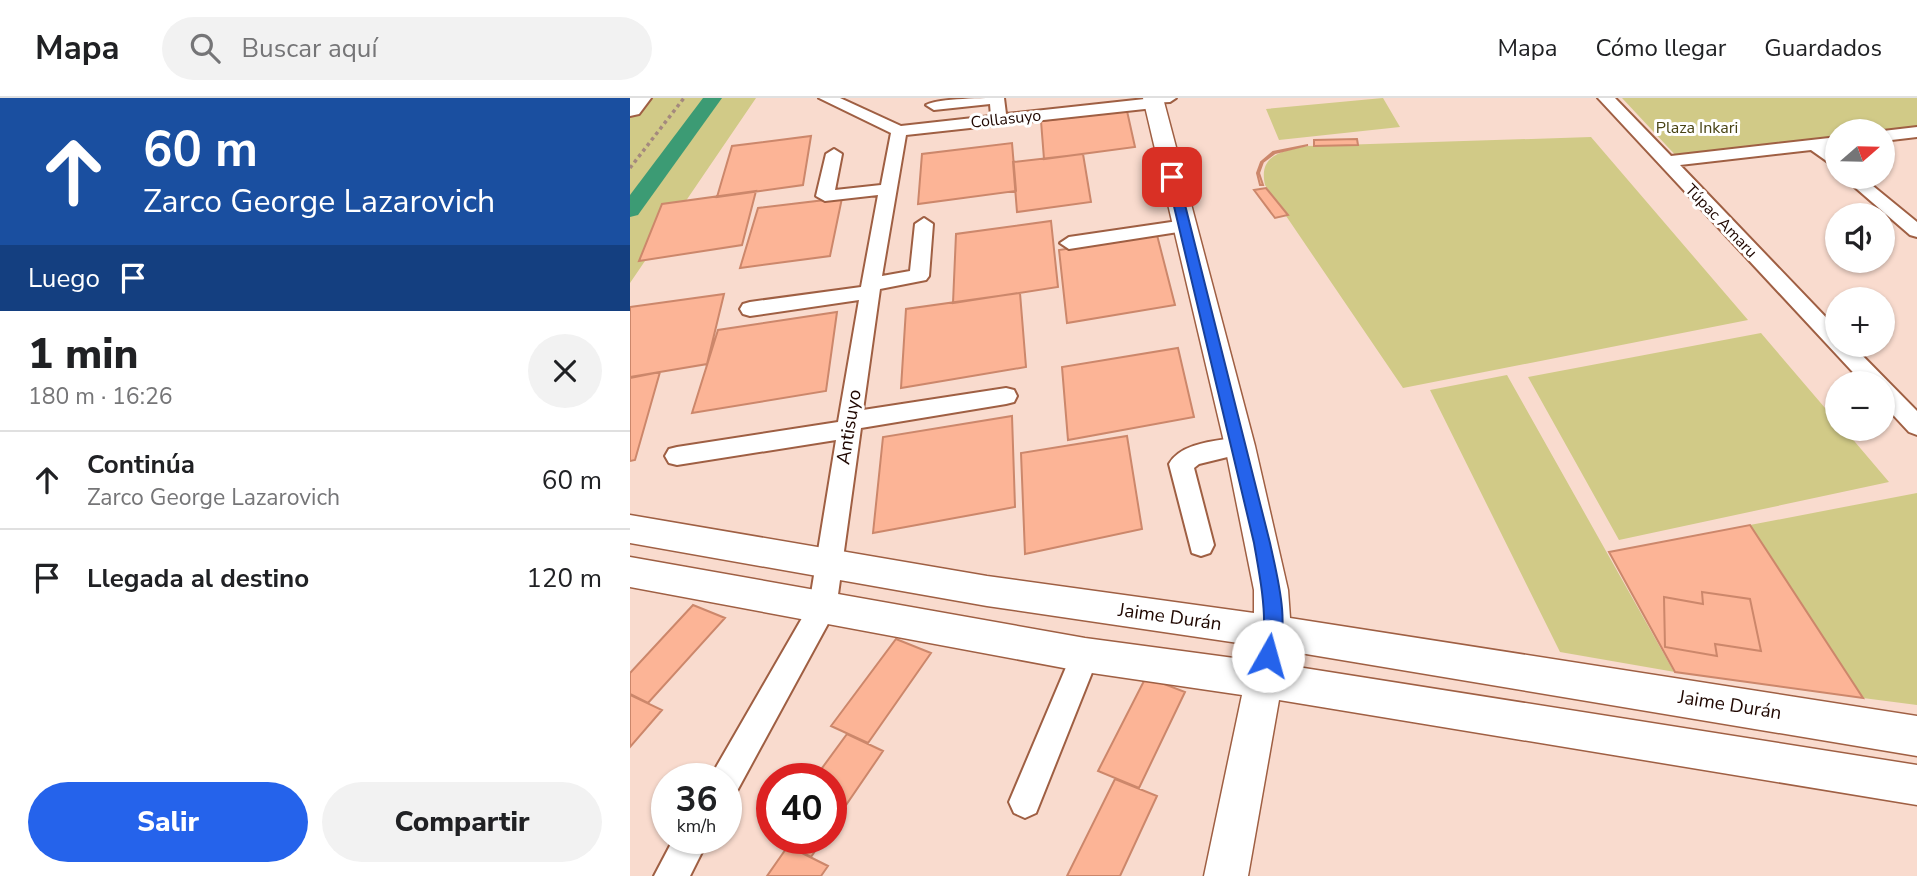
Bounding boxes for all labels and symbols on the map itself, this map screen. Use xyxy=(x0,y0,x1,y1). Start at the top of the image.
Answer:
street label: Collasuyo xyxy=(970,104,1042,134)
park label: Plaza Inkari xyxy=(1656,117,1738,139)
north arrow xyxy=(1825,119,1895,189)
pin xyxy=(1142,147,1202,207)
street label: Túpac Amaru xyxy=(1680,179,1762,263)
street label: Antisuyo xyxy=(830,388,868,466)
street label: Jaime Durán xyxy=(1116,597,1223,637)
position arrow xyxy=(1231,619,1305,693)
street label: Jaime Durán xyxy=(1676,684,1784,726)
speed limit sign: 40 xyxy=(756,763,847,854)

